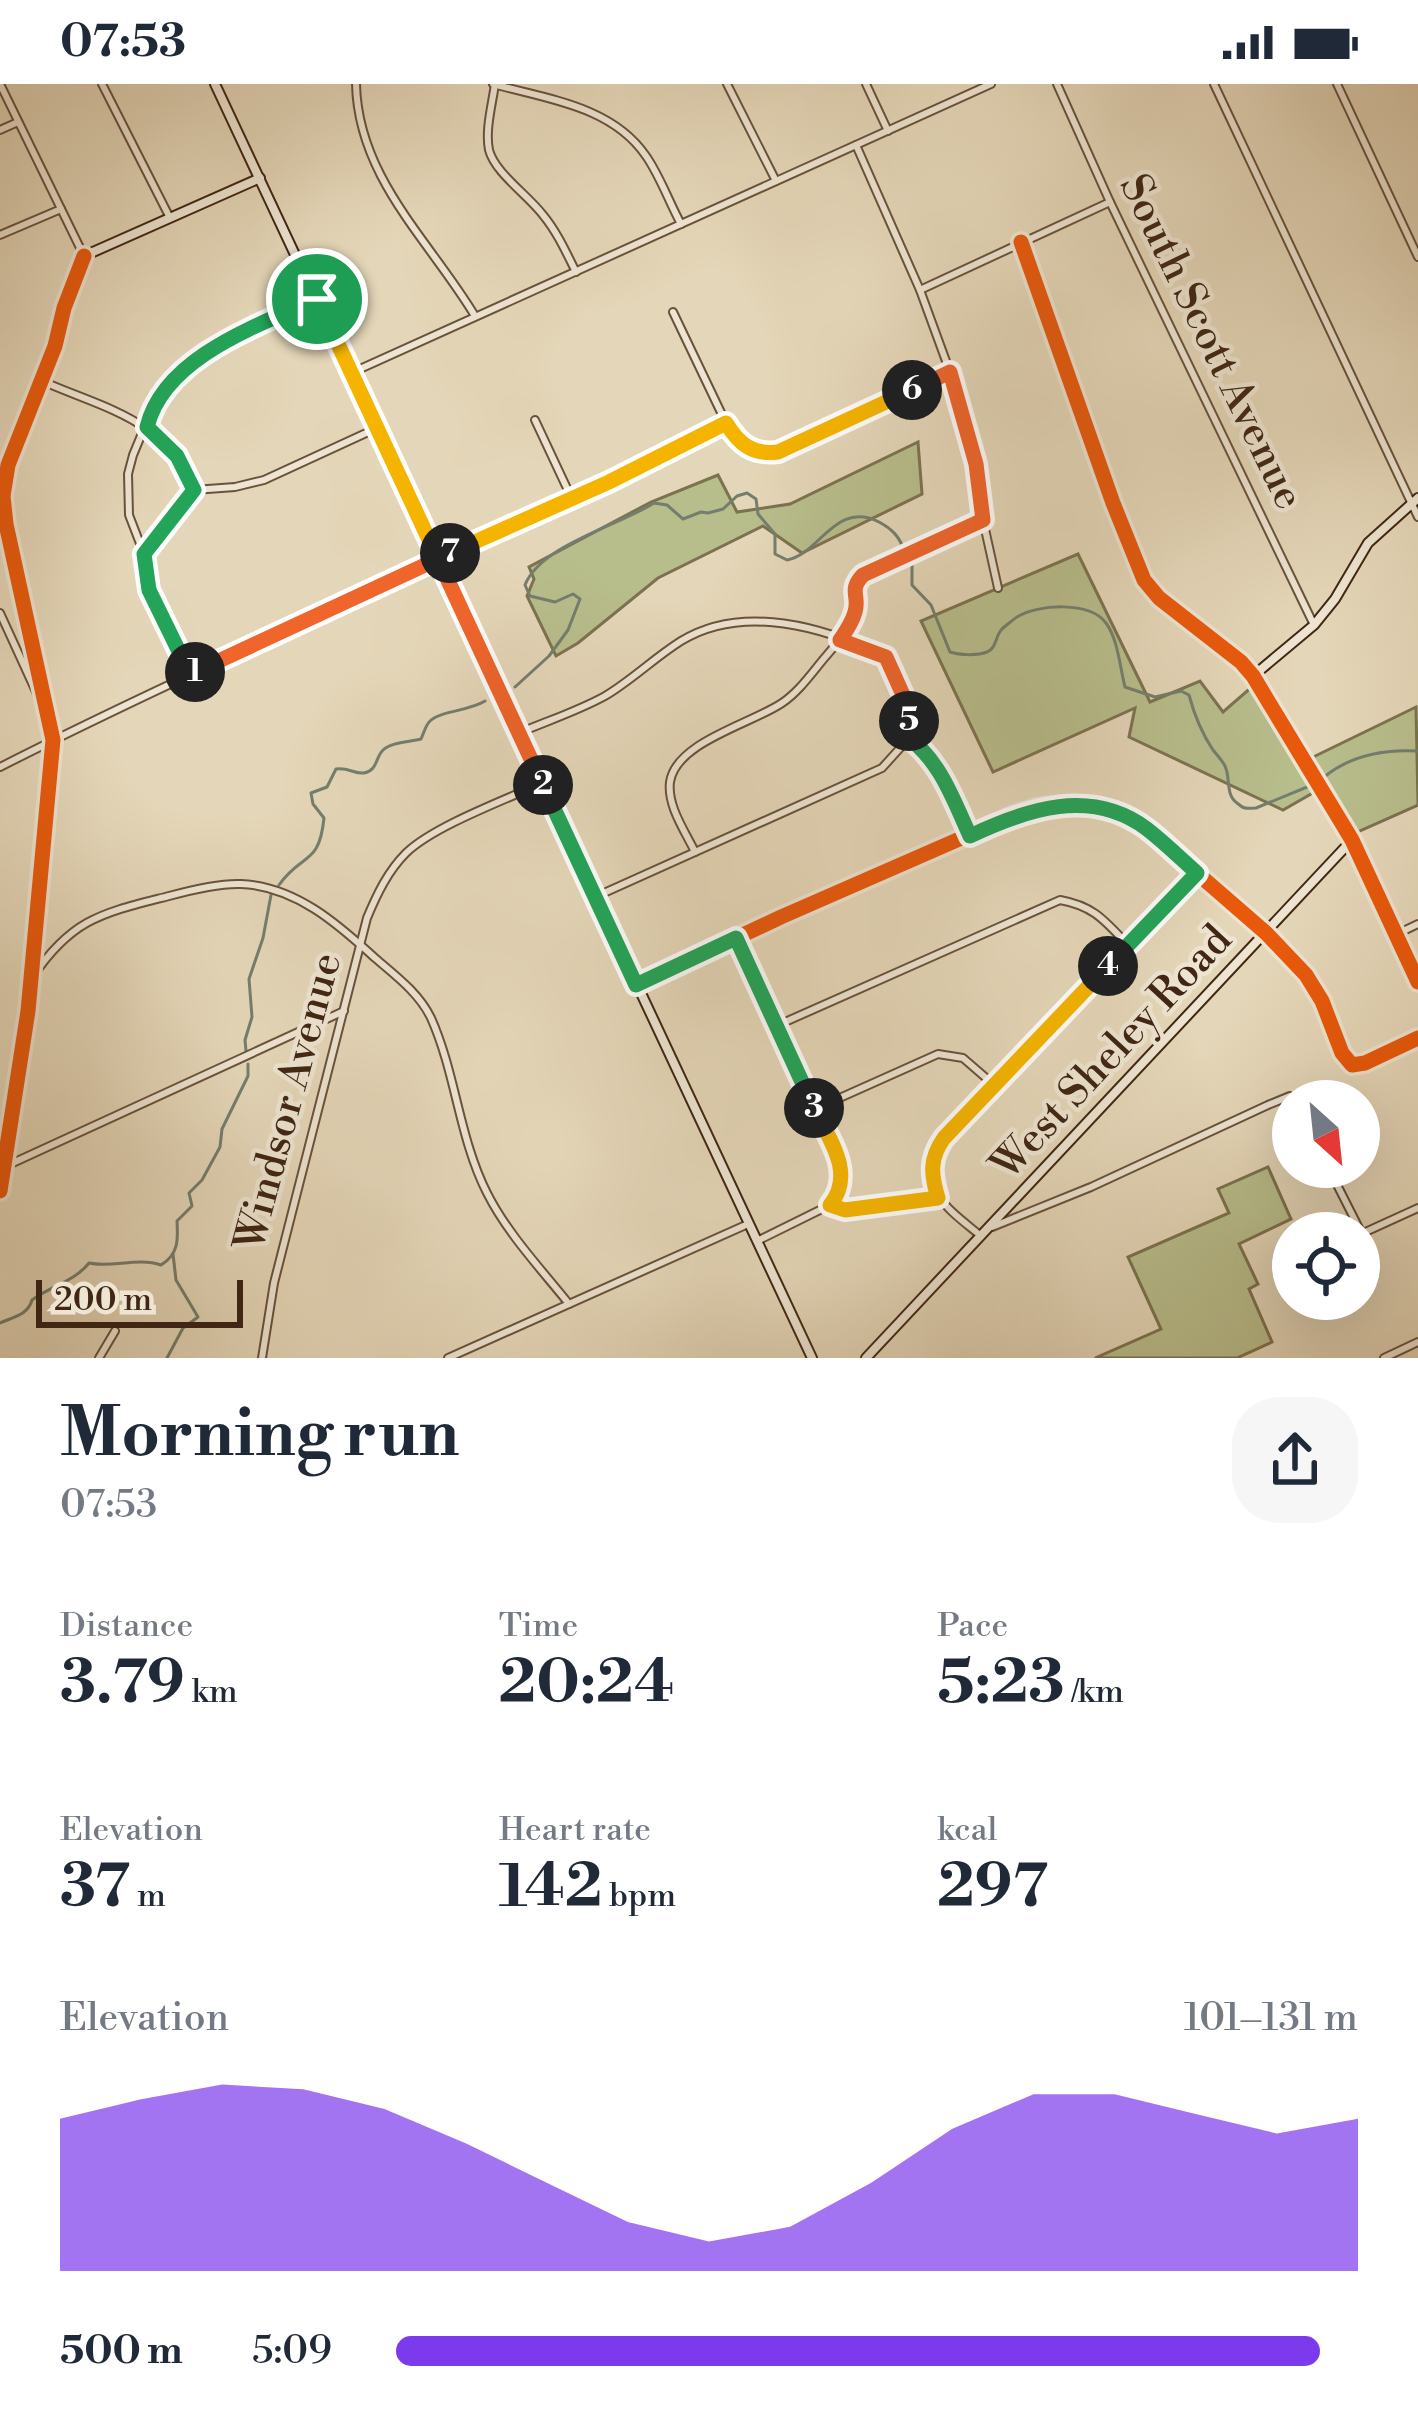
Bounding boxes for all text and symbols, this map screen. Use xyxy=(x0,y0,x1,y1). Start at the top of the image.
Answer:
text: 07:53 xyxy=(60,14,186,71)
street label: South Scott Avenue xyxy=(1107,166,1315,518)
pin xyxy=(266,248,368,350)
icon: arrive xyxy=(284,266,350,332)
pin: 6 xyxy=(882,360,942,420)
text: 6 xyxy=(902,369,922,410)
pin: 7 xyxy=(420,523,480,583)
text: 7 xyxy=(440,532,460,573)
pin: 1 xyxy=(165,642,225,702)
text: 1 xyxy=(187,651,203,692)
pin: 5 xyxy=(879,691,939,751)
text: 5 xyxy=(899,700,919,741)
pin: 2 xyxy=(513,755,573,815)
text: 2 xyxy=(533,764,553,805)
street label: West Sheley Road xyxy=(979,914,1244,1194)
pin: 4 xyxy=(1078,936,1138,996)
text: 4 xyxy=(1097,945,1119,986)
street label: Windsor Avenue xyxy=(223,947,354,1259)
pin: 3 xyxy=(784,1078,844,1138)
north arrow xyxy=(1272,1080,1380,1188)
map controls xyxy=(1272,1080,1380,1320)
text: 3 xyxy=(804,1087,824,1128)
button: locate xyxy=(1272,1212,1380,1320)
scale bar xyxy=(36,1274,243,1327)
text: 200 m xyxy=(54,1280,152,1321)
text: Morning run xyxy=(60,1394,459,1477)
button: share xyxy=(1232,1397,1358,1523)
text: 07:53 xyxy=(60,1481,157,1530)
text: Distance xyxy=(60,1606,193,1647)
text: Time xyxy=(499,1606,578,1647)
text: Pace xyxy=(937,1606,1008,1647)
text: 3.79 xyxy=(60,1647,185,1722)
text: 20:24 xyxy=(499,1647,674,1722)
text: 5:23 xyxy=(937,1647,1065,1722)
text: km xyxy=(185,1672,238,1713)
text: /km xyxy=(1065,1672,1124,1713)
text: Elevation xyxy=(60,1810,203,1851)
text: Heart rate xyxy=(499,1810,651,1851)
text: kcal xyxy=(937,1810,997,1851)
text: 37 xyxy=(60,1851,130,1926)
text: 142 xyxy=(499,1851,603,1926)
text: 297 xyxy=(937,1851,1048,1926)
text: m xyxy=(130,1876,166,1917)
text: bpm xyxy=(603,1876,676,1917)
text: Elevation xyxy=(60,1994,229,2043)
text: 101–131 m xyxy=(1184,1994,1358,2043)
text: 500 m xyxy=(60,2327,183,2376)
text: 5:09 xyxy=(252,2327,332,2376)

